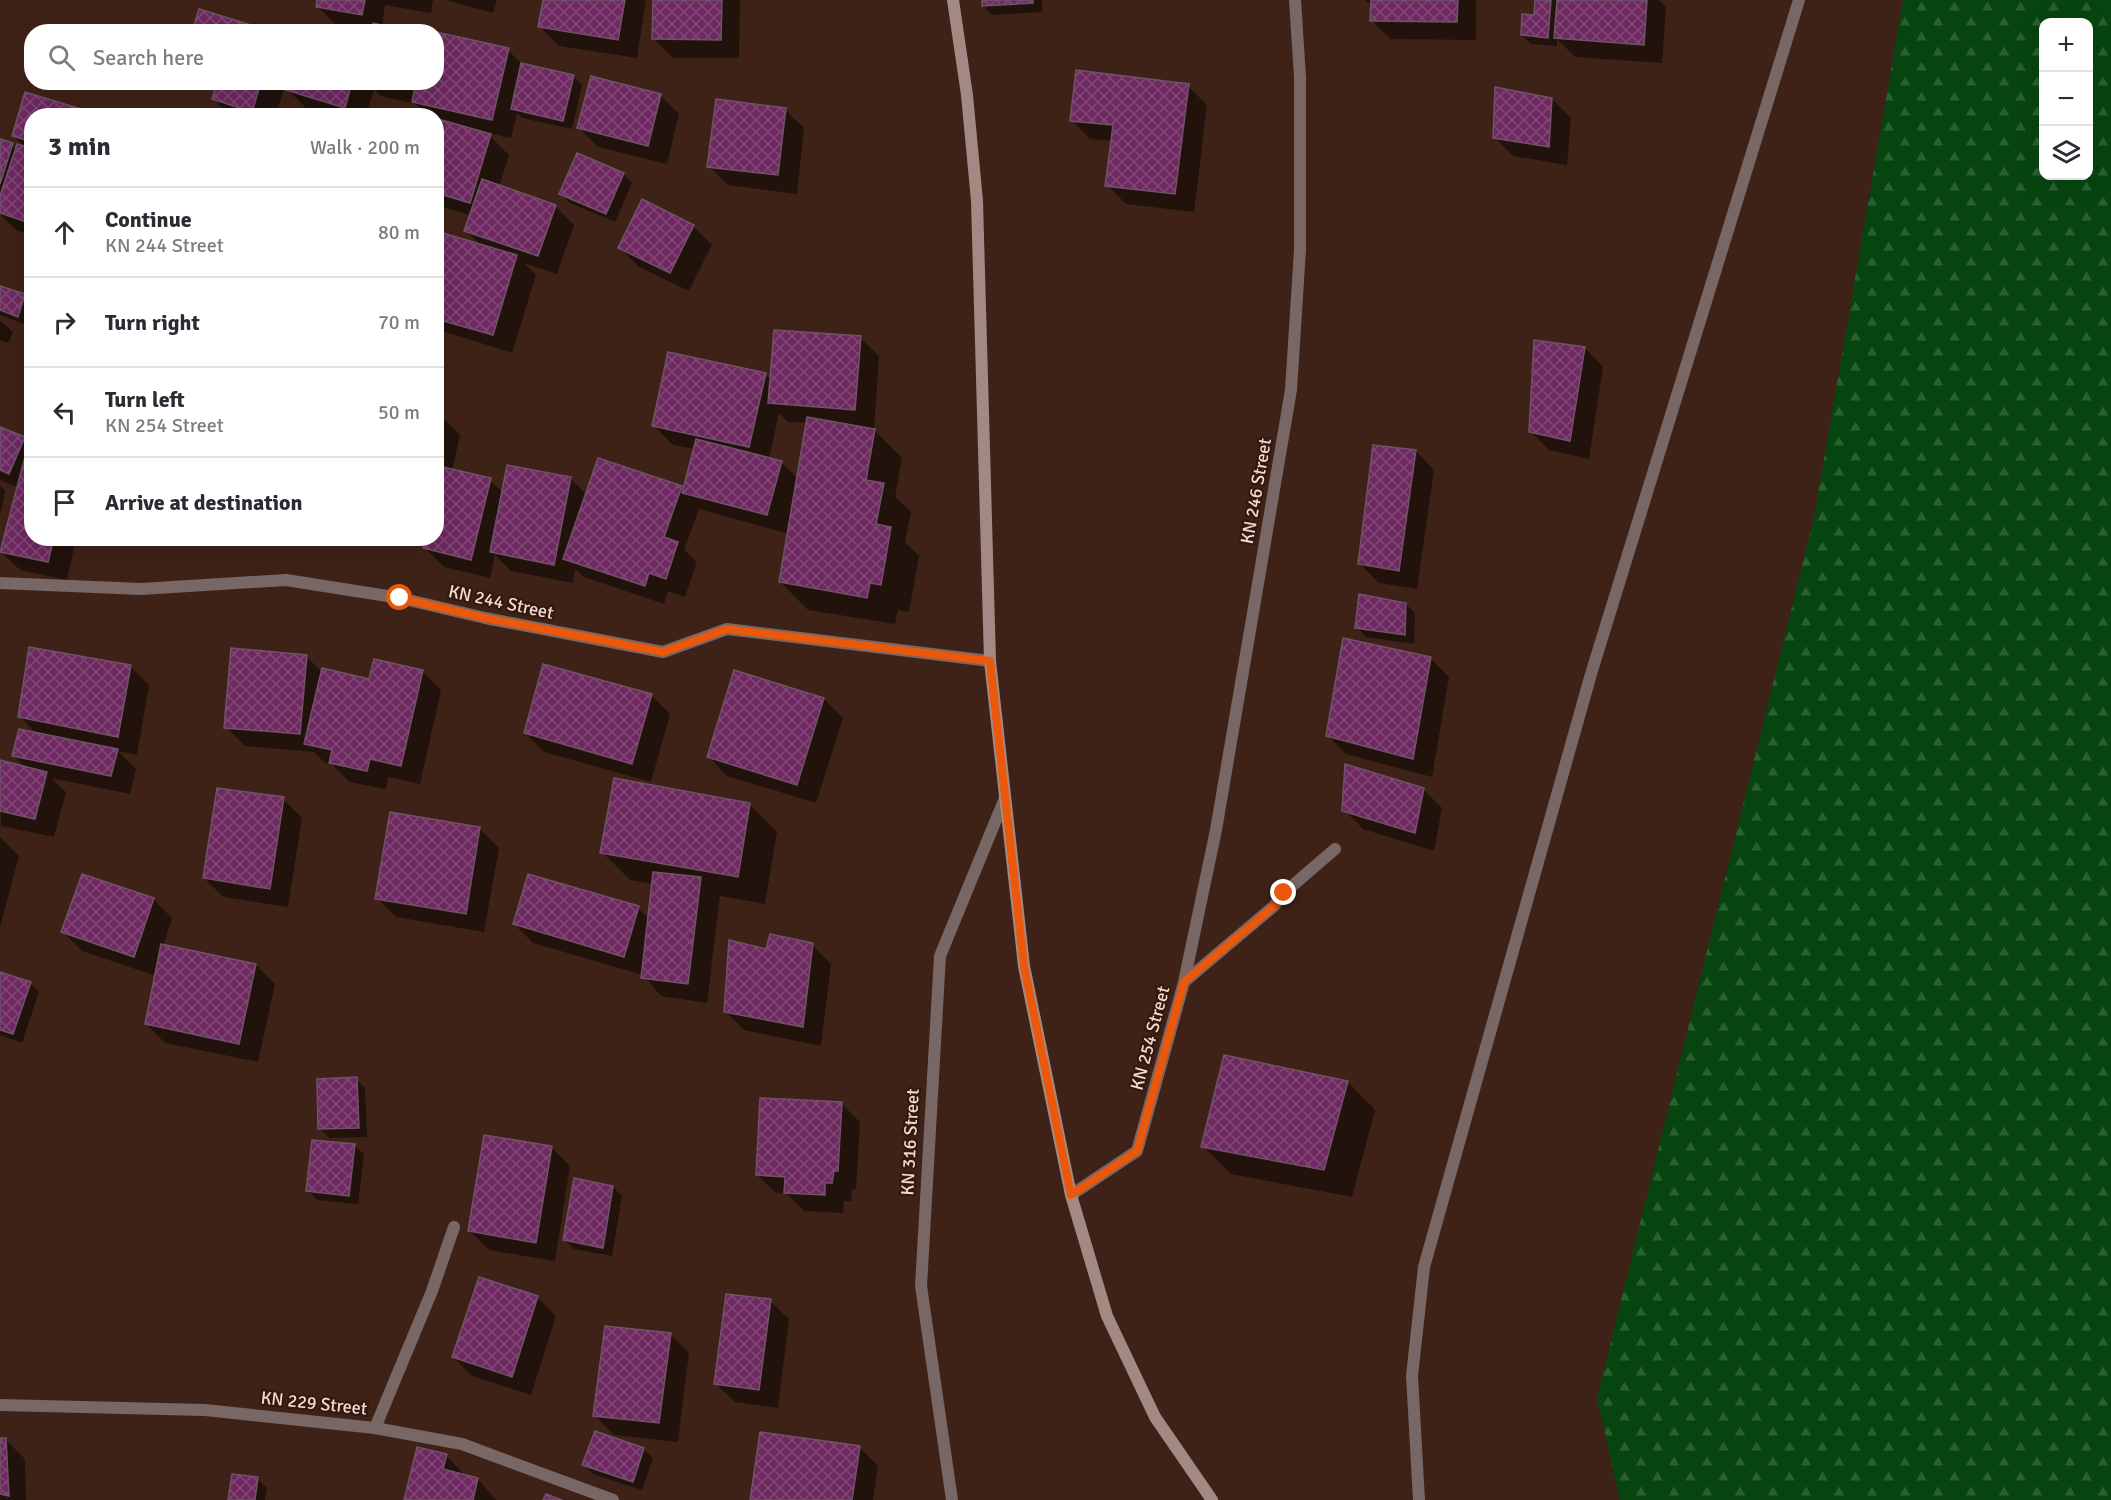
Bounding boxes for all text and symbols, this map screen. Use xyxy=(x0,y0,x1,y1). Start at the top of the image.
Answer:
map controls xyxy=(2039,18,2093,180)
button: + xyxy=(2039,18,2093,72)
search box xyxy=(24,24,444,90)
icon: search xyxy=(45,41,78,74)
text: Search here xyxy=(93,44,204,71)
button: − xyxy=(2039,72,2093,126)
button: layers xyxy=(2039,126,2093,180)
text: 3 min xyxy=(48,131,111,163)
text: Walk · 200 m xyxy=(310,135,420,160)
text: Continue xyxy=(105,206,192,233)
icon: ahead xyxy=(48,216,81,249)
text: 80 m xyxy=(378,220,420,245)
text: KN 244 Street xyxy=(105,233,224,258)
icon: right xyxy=(48,306,81,339)
text: Turn right xyxy=(105,309,200,336)
text: 70 m xyxy=(378,310,420,335)
text: Turn left xyxy=(105,386,185,413)
icon: left xyxy=(48,396,81,429)
text: 50 m xyxy=(378,400,420,425)
text: KN 254 Street xyxy=(105,413,224,438)
street label: KN 246 Street xyxy=(1236,436,1276,546)
icon: arrive xyxy=(48,486,81,519)
text: Arrive at destination xyxy=(105,489,302,516)
street label: KN 244 Street xyxy=(446,580,556,624)
route start xyxy=(386,584,412,610)
route end xyxy=(1270,879,1296,905)
street label: KN 254 Street xyxy=(1126,983,1174,1093)
street label: KN 316 Street xyxy=(896,1088,924,1196)
street label: KN 229 Street xyxy=(260,1386,368,1420)

